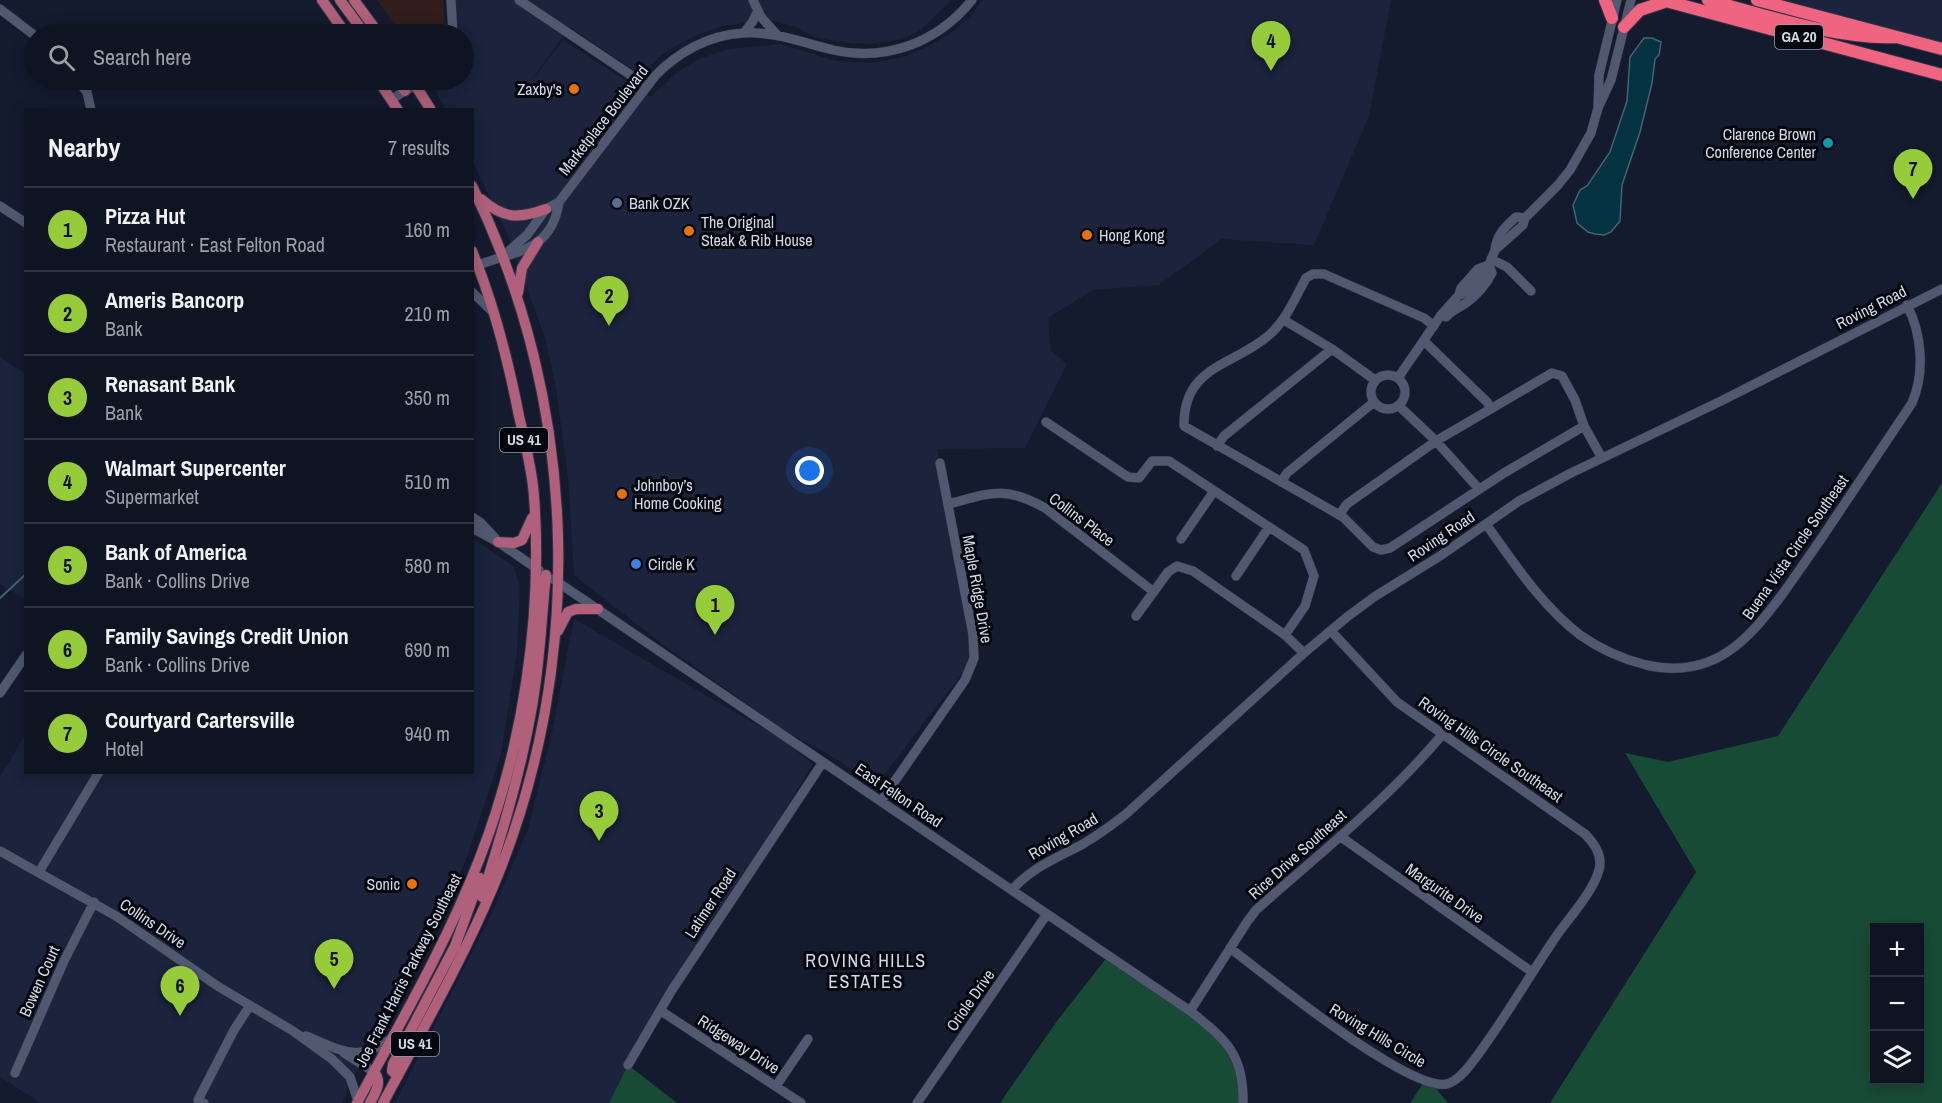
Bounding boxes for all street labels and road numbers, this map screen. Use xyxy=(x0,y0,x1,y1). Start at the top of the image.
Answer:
road number: GA 20 xyxy=(1775,25,1823,49)
street label: Marketplace Boulevard xyxy=(553,60,653,180)
street label: Roving Road xyxy=(1832,280,1910,334)
road number: US 41 xyxy=(500,428,548,452)
street label: Buena Vista Circle Southeast xyxy=(1737,470,1854,624)
street label: Collins Place xyxy=(1045,487,1119,551)
street label: Roving Road xyxy=(1403,505,1479,567)
street label: Maple Ridge Drive xyxy=(958,533,998,645)
street label: Roving Hills Circle Southeast xyxy=(1414,691,1568,807)
street label: East Felton Road xyxy=(851,758,947,832)
street label: Rice Drive Southeast xyxy=(1243,804,1351,904)
street label: Roving Road xyxy=(1024,807,1102,865)
street label: Margurite Drive xyxy=(1401,858,1489,928)
street label: Latimer Road xyxy=(679,864,741,942)
street label: Joe Frank Harris Parkway Southeast xyxy=(350,869,467,1071)
street label: Collins Drive xyxy=(116,893,190,953)
street label: Bowen Court xyxy=(14,942,65,1020)
street label: Oriole Drive xyxy=(941,965,999,1035)
street label: Roving Hills Circle xyxy=(1326,998,1430,1072)
street label: Ridgeway Drive xyxy=(694,1009,784,1079)
road number: US 41 xyxy=(391,1032,439,1056)

